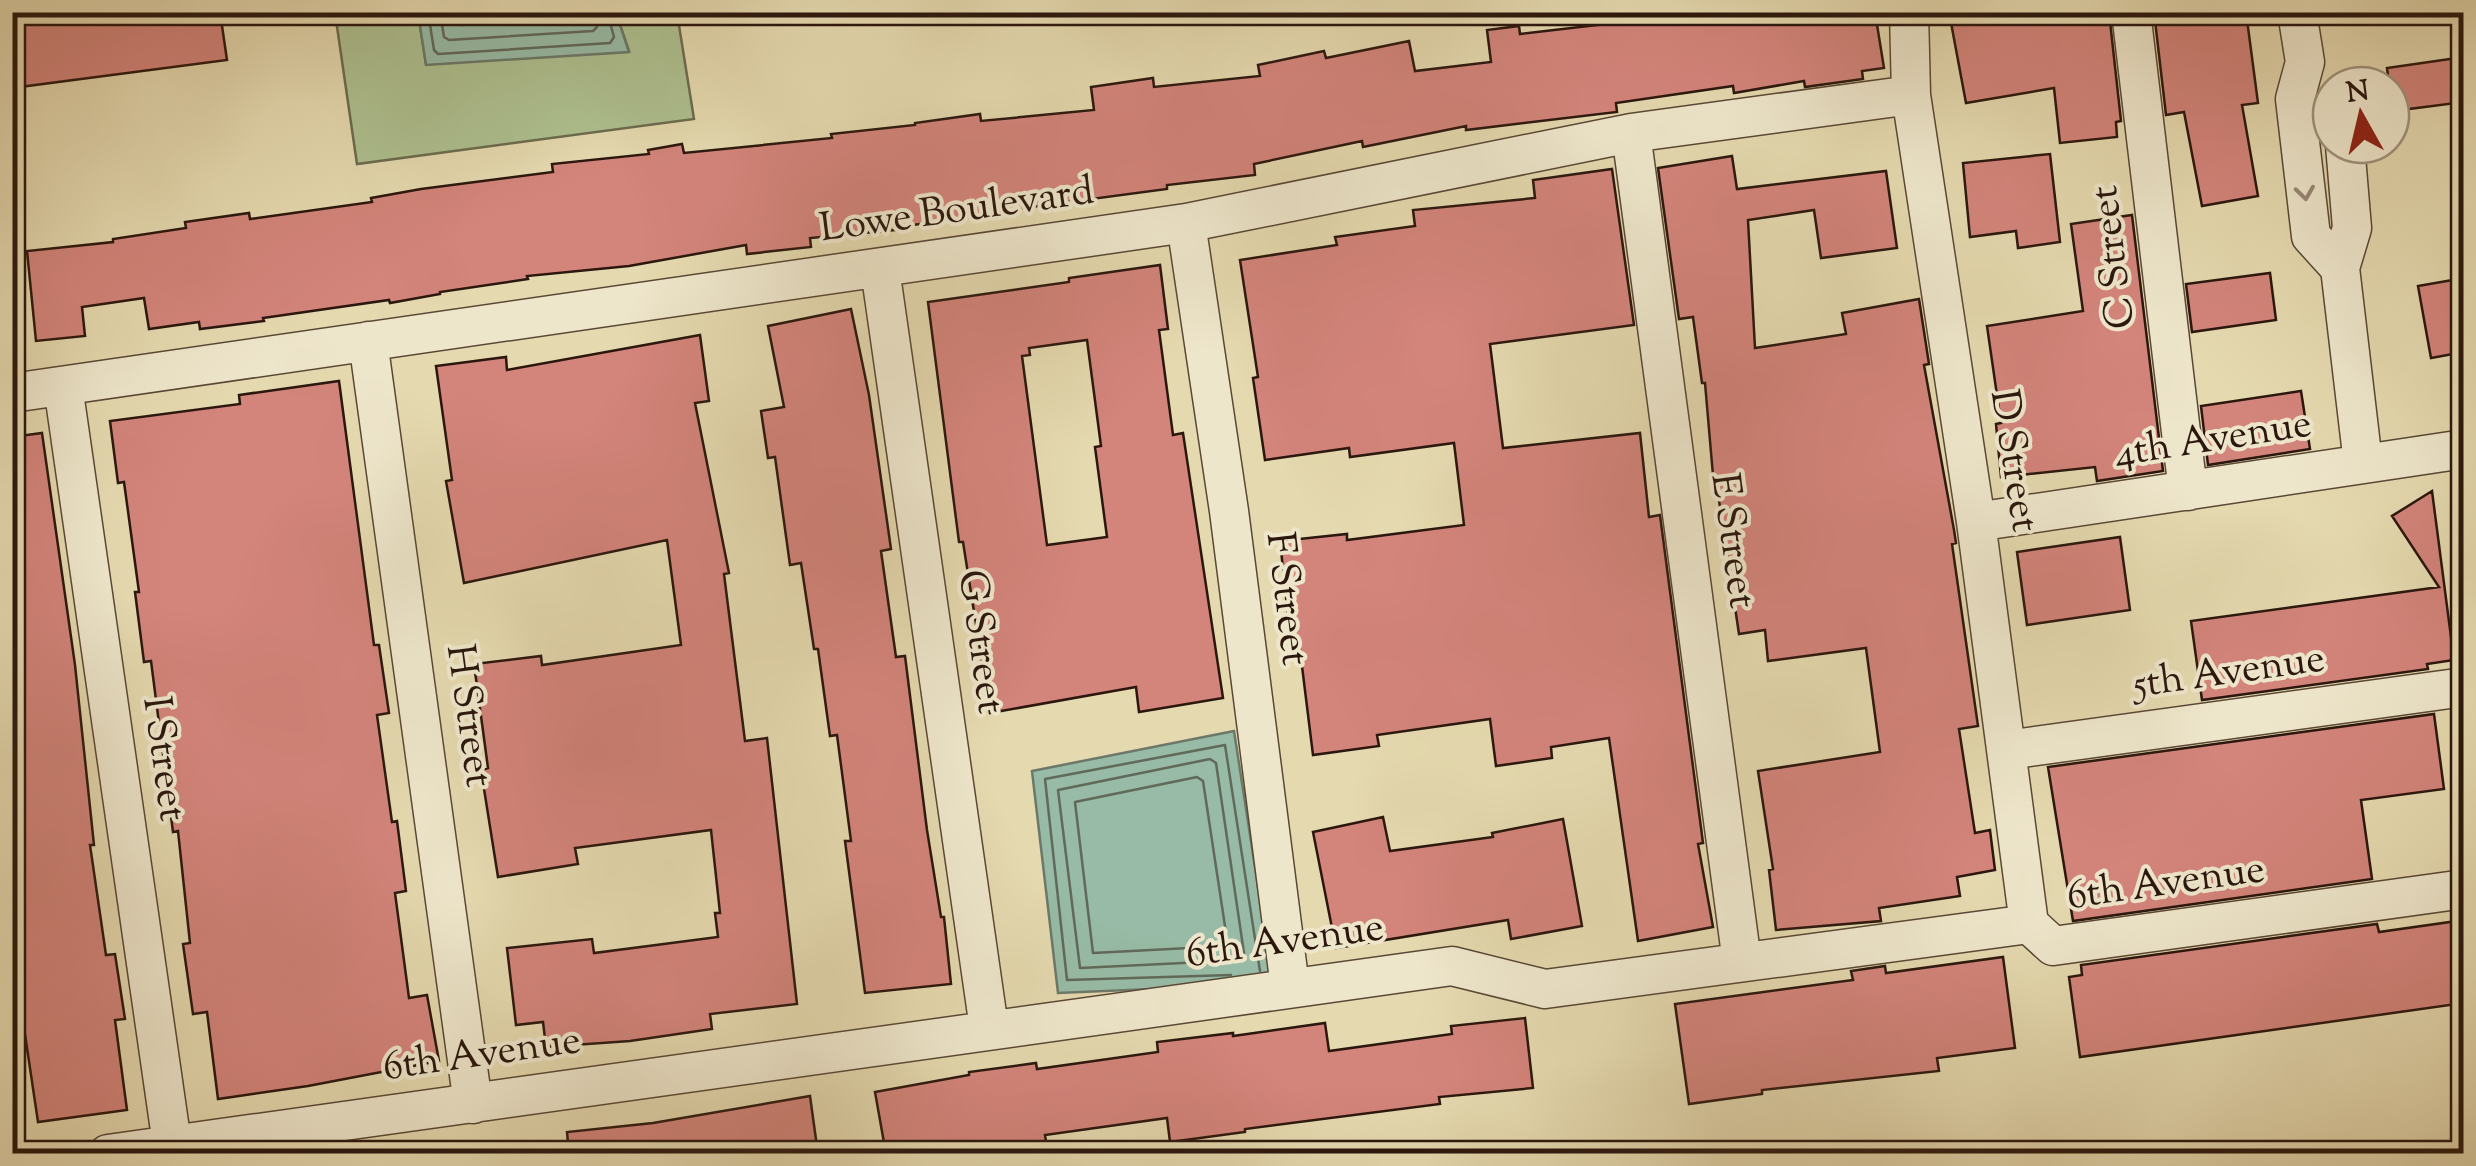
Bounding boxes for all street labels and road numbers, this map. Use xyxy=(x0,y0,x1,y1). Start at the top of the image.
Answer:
street label: Lowe Boulevard xyxy=(816,165,1098,259)
street label: C Street xyxy=(2078,182,2152,332)
street label: D Street xyxy=(1973,386,2051,537)
street label: 4th Avenue xyxy=(2110,397,2316,485)
street label: E Street xyxy=(1693,470,1769,613)
street label: F Street xyxy=(1249,529,1321,669)
street label: G Street xyxy=(941,566,1017,718)
street label: 5th Avenue xyxy=(2127,632,2329,716)
street label: H Street xyxy=(429,641,505,791)
street label: I Street xyxy=(125,693,199,825)
street label: 6th Avenue xyxy=(2064,843,2268,927)
street label: 6th Avenue xyxy=(1183,901,1387,985)
street label: 6th Avenue xyxy=(380,1014,584,1098)

